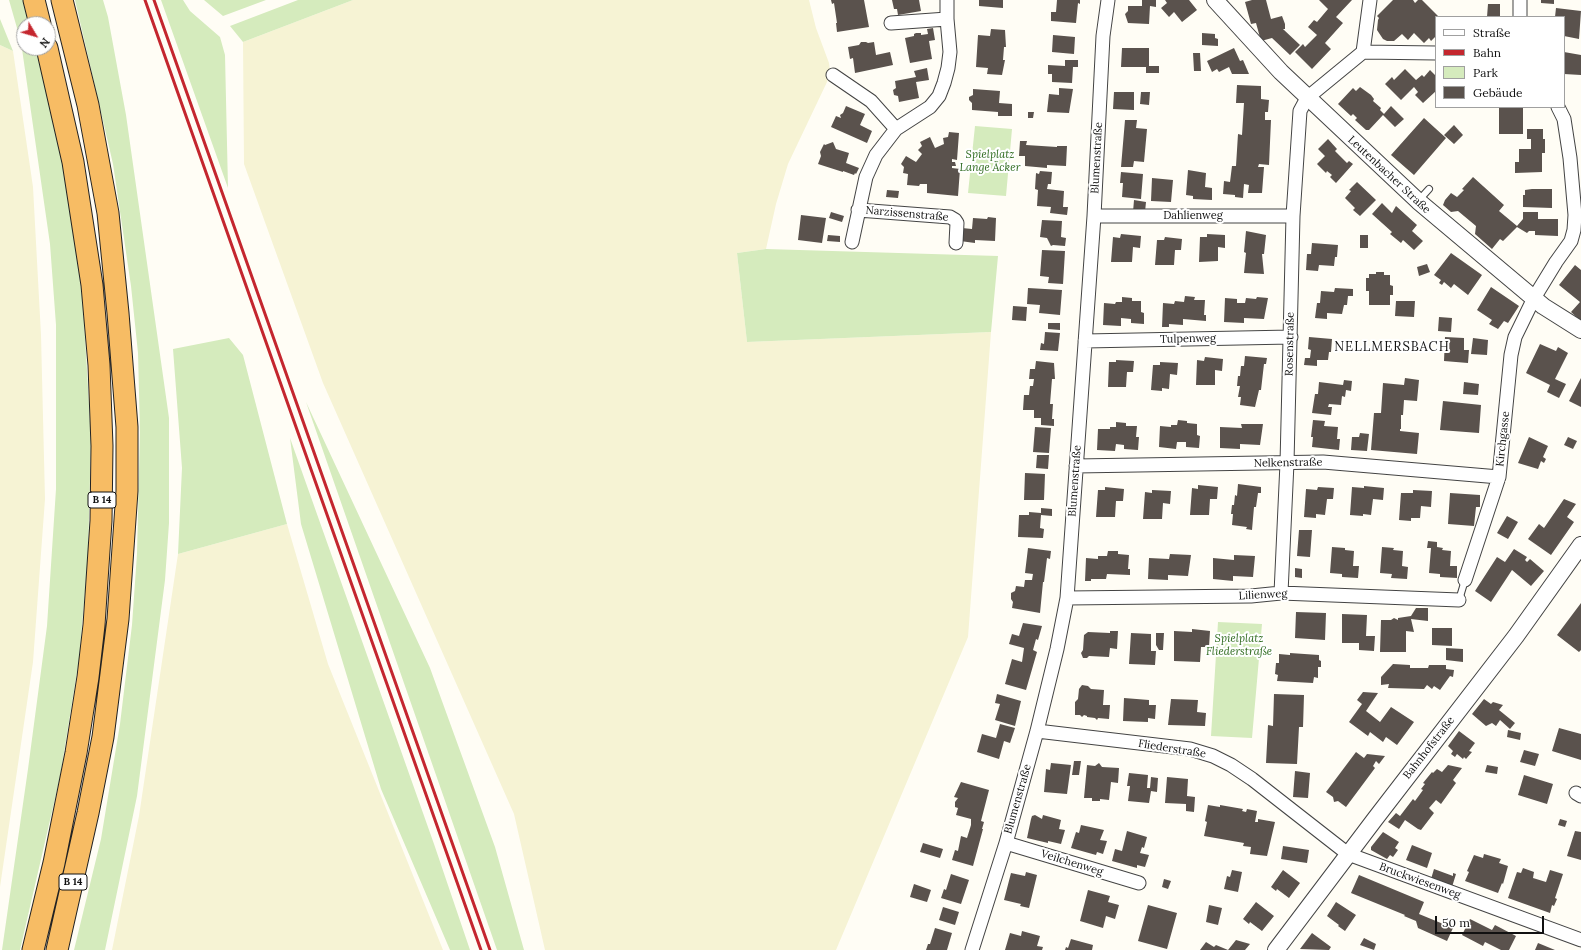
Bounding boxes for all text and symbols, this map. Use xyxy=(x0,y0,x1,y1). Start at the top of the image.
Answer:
north arrow xyxy=(16,16,56,56)
legend xyxy=(1435,16,1565,108)
text: Straße xyxy=(1473,25,1510,40)
text: N xyxy=(37,35,53,50)
text: Bahn xyxy=(1473,45,1501,60)
text: Park xyxy=(1473,65,1498,80)
text: Gebäude xyxy=(1473,85,1523,100)
street label: Blumenstraße xyxy=(1089,122,1105,194)
street label: Leutenbacher Straße xyxy=(1345,133,1433,217)
park label: Spielplatz Lange Äcker xyxy=(960,148,1020,174)
street label: Narzissenstraße xyxy=(865,204,949,224)
street label: Dahlienweg xyxy=(1163,209,1223,223)
street label: Rosenstraße xyxy=(1283,312,1297,376)
street label: Tulpenweg xyxy=(1160,332,1216,346)
district label: NELLMERSBACH xyxy=(1334,339,1450,355)
street label: Kirchgasse xyxy=(1494,411,1512,467)
street label: Blumenstraße xyxy=(1066,445,1084,517)
street label: Nelkenstraße xyxy=(1253,456,1323,470)
road number: B 14 xyxy=(88,492,116,508)
street label: Lilienweg xyxy=(1238,587,1288,603)
park label: Spielplatz Fliederstraße xyxy=(1206,632,1272,658)
street label: Bahnhofstraße xyxy=(1401,714,1457,782)
street label: Fliederstraße xyxy=(1137,737,1207,761)
street label: Blumenstraße xyxy=(1002,763,1034,835)
street label: Veilchenweg xyxy=(1039,847,1105,879)
street label: Bruckwiesenweg xyxy=(1377,860,1463,902)
road number: B 14 xyxy=(59,874,87,890)
scale bar xyxy=(1437,908,1546,934)
text: 50 m xyxy=(1442,915,1470,930)

